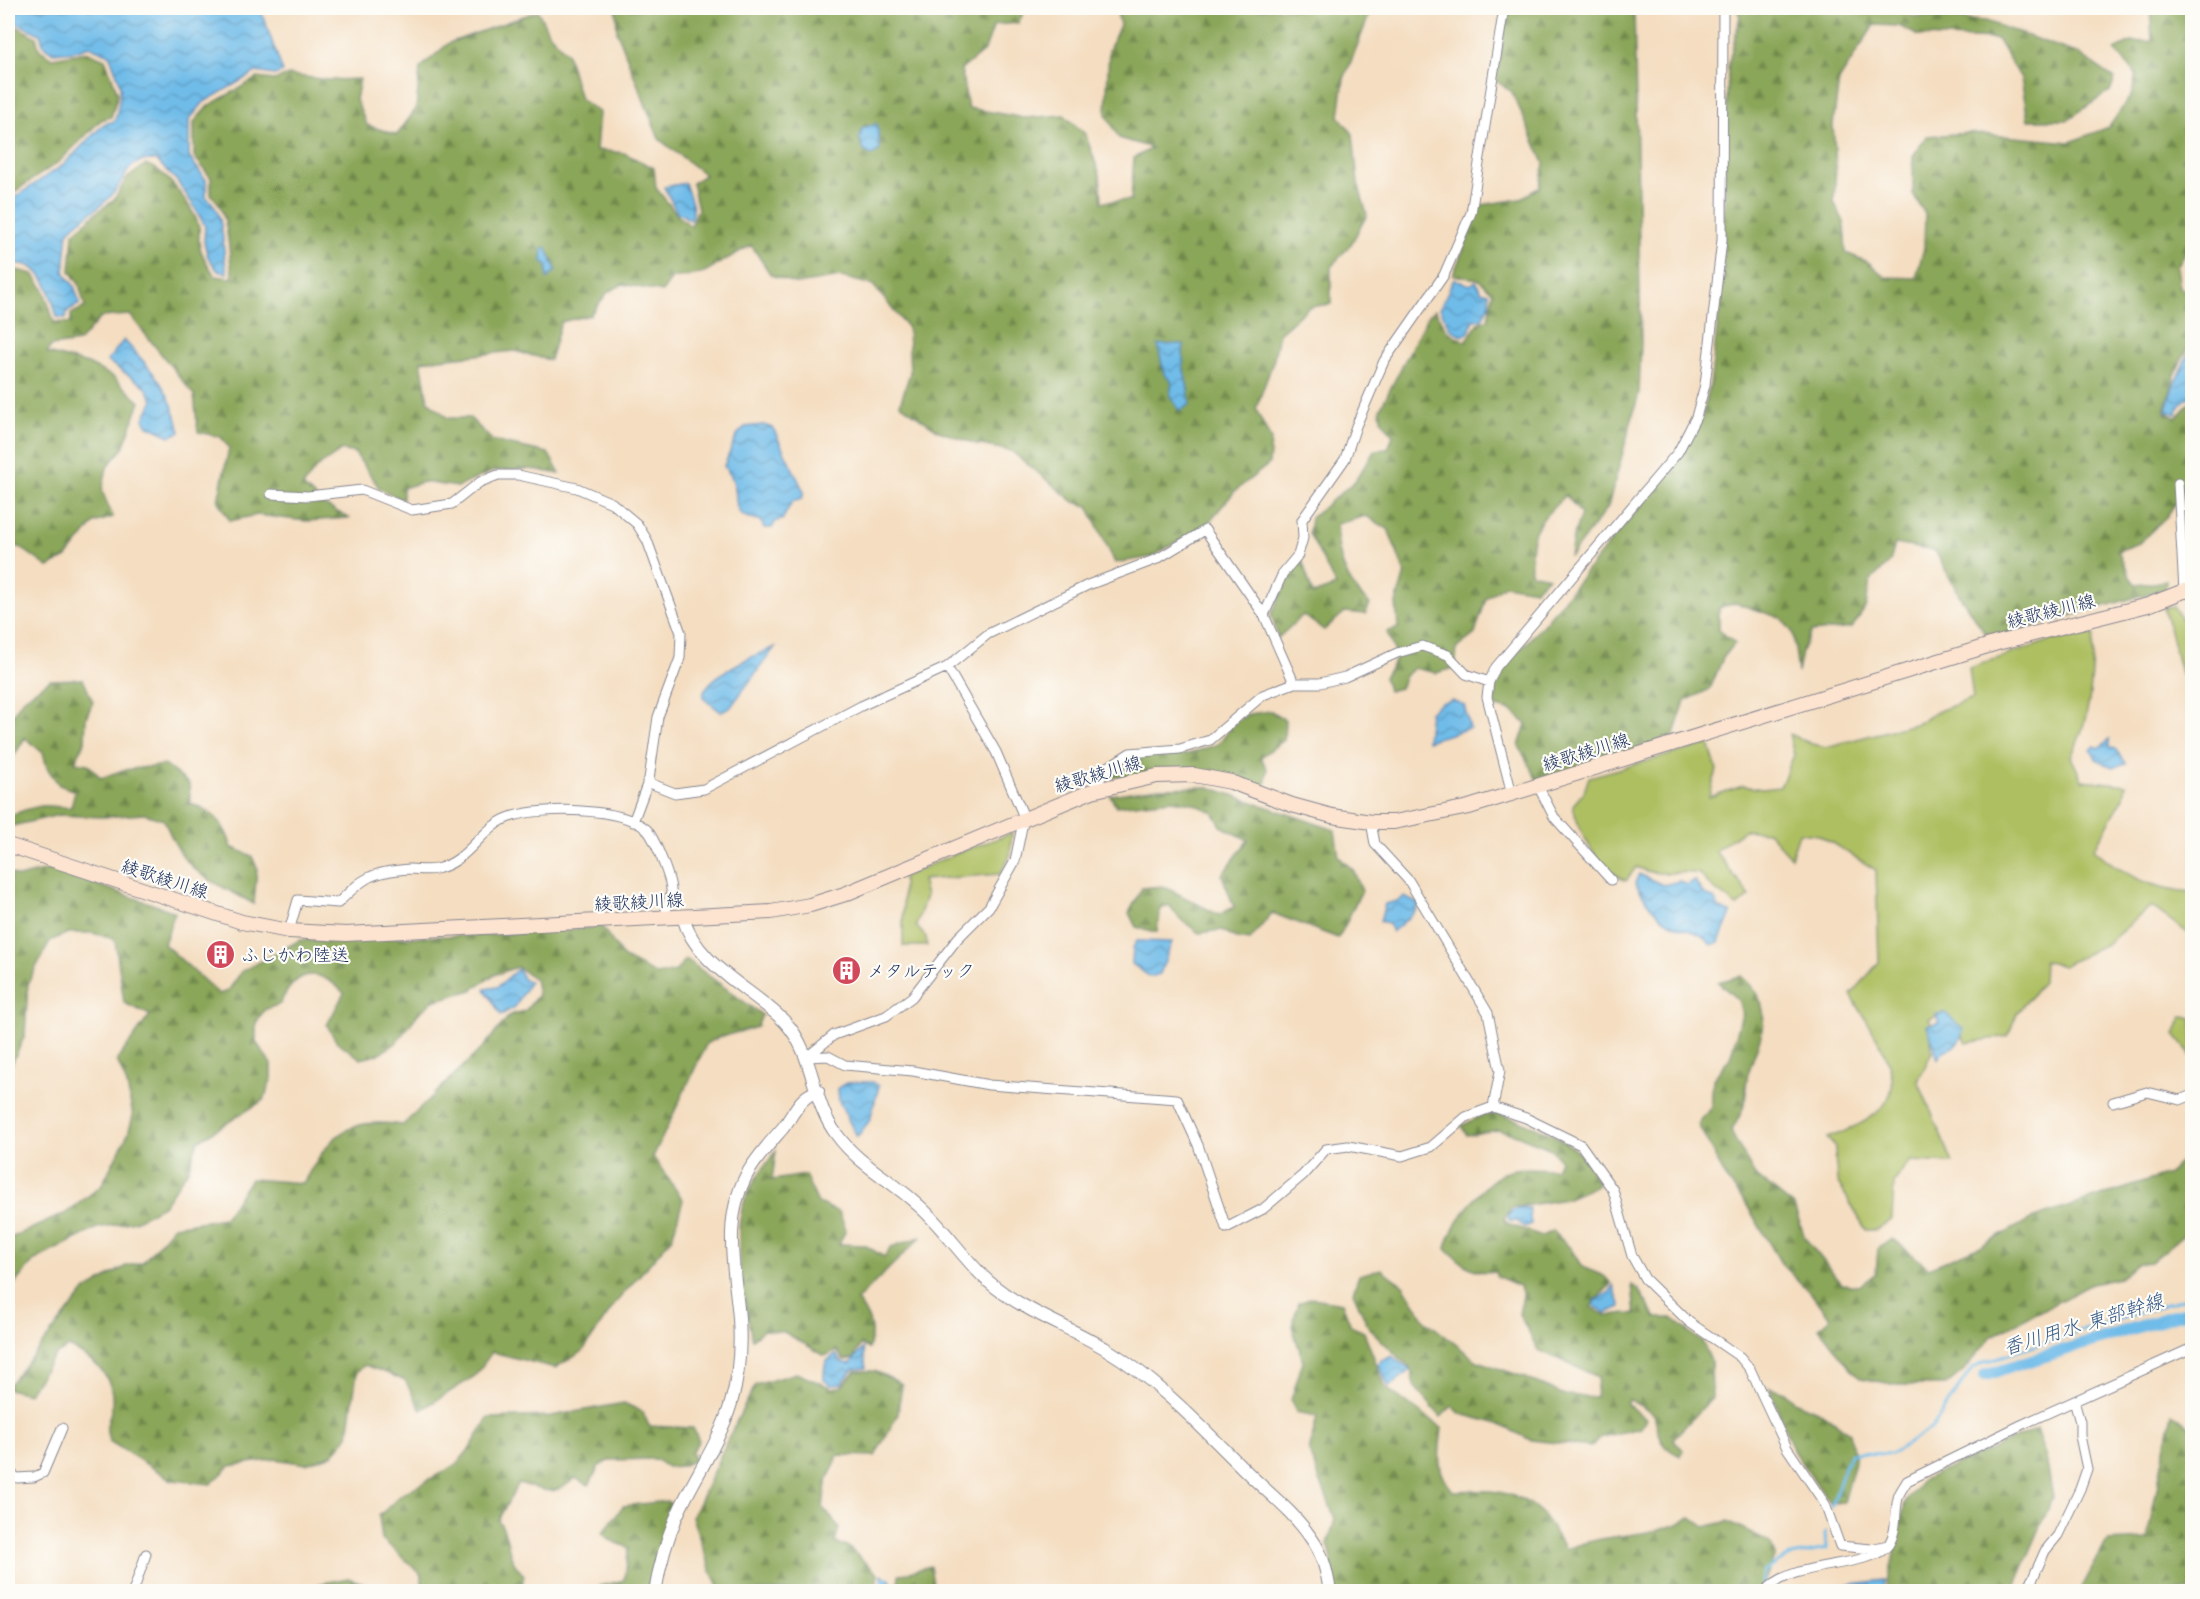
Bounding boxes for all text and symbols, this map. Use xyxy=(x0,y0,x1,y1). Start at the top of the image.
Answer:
street label: 綾歌綾川線 xyxy=(2005,590,2097,633)
street label: 綾歌綾川線 xyxy=(1540,729,1632,776)
street label: 綾歌綾川線 xyxy=(1052,752,1144,797)
street label: 綾歌綾川線 xyxy=(119,856,211,903)
street label: 綾歌綾川線 xyxy=(594,890,685,915)
building icon: ふじかわ陸送 xyxy=(204,939,236,971)
place label: ふじかわ陸送 xyxy=(241,945,349,966)
building icon: メタルテック xyxy=(830,955,862,987)
place label: メタルテック xyxy=(867,961,975,982)
water label: 香川用水 東部幹線 xyxy=(2000,1289,2167,1360)

